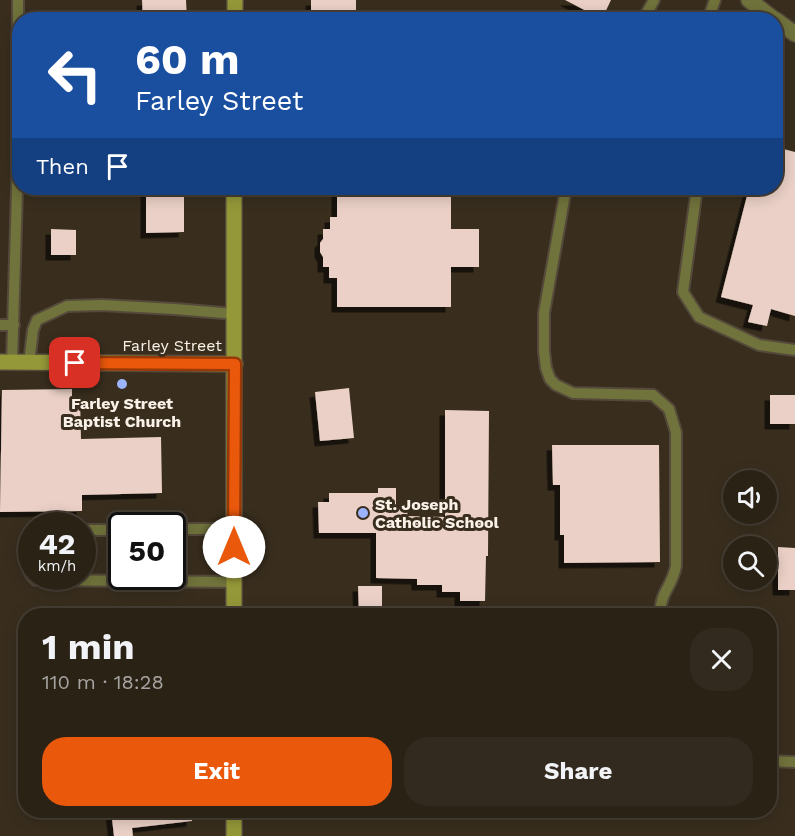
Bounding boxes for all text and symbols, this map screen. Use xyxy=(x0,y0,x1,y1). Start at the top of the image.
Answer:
text: 60 m xyxy=(135,35,239,84)
icon: left xyxy=(36,36,114,114)
text: Farley Street xyxy=(135,85,303,117)
icon: arrive xyxy=(101,150,134,183)
text: Then xyxy=(36,154,89,179)
street label: Farley Street xyxy=(122,336,222,355)
pin xyxy=(49,337,100,388)
icon: arrive xyxy=(58,346,91,379)
marker: Farley Street Baptist Church xyxy=(115,377,129,391)
place label: Farley Street Baptist Church xyxy=(63,394,181,431)
map controls xyxy=(723,470,777,590)
button: sound xyxy=(723,470,777,524)
place label: St. Joseph Catholic School xyxy=(375,495,500,532)
marker: St. Joseph Catholic School xyxy=(356,506,370,520)
speed limit sign: 50 xyxy=(108,512,186,590)
position arrow xyxy=(202,515,266,579)
text: 42 xyxy=(39,526,75,561)
button: search xyxy=(723,536,777,590)
text: km/h xyxy=(38,557,76,575)
text: 1 min xyxy=(42,626,134,668)
button: close xyxy=(690,628,753,691)
text: 110 m · 18:28 xyxy=(42,670,164,694)
button: Exit xyxy=(42,737,392,806)
button: Share xyxy=(404,737,753,806)

